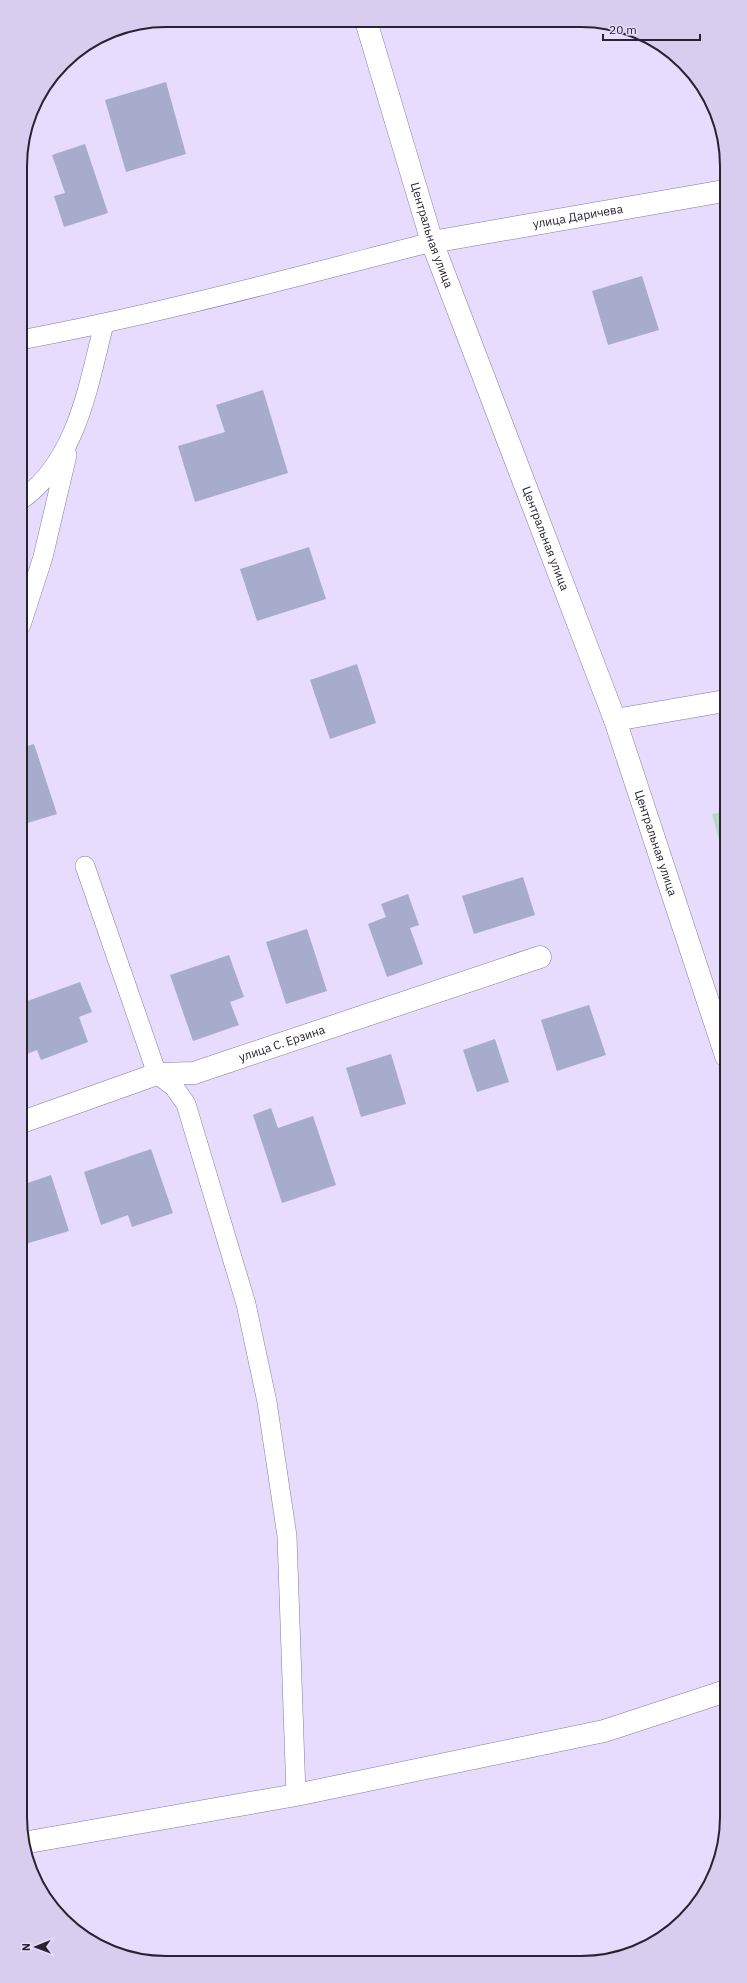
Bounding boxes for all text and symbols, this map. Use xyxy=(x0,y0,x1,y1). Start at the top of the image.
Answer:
scale bar xyxy=(603,16,700,42)
text: 20 m xyxy=(609,22,637,37)
street label: Центральная улица xyxy=(408,180,457,290)
street label: улица Даричева xyxy=(531,201,625,231)
street label: Центральная улица xyxy=(519,484,573,593)
street label: Центральная улица xyxy=(632,788,681,898)
street label: улица С. Ерзина xyxy=(237,1021,327,1064)
north arrow xyxy=(16,1927,56,1967)
text: N xyxy=(19,1943,33,1951)

